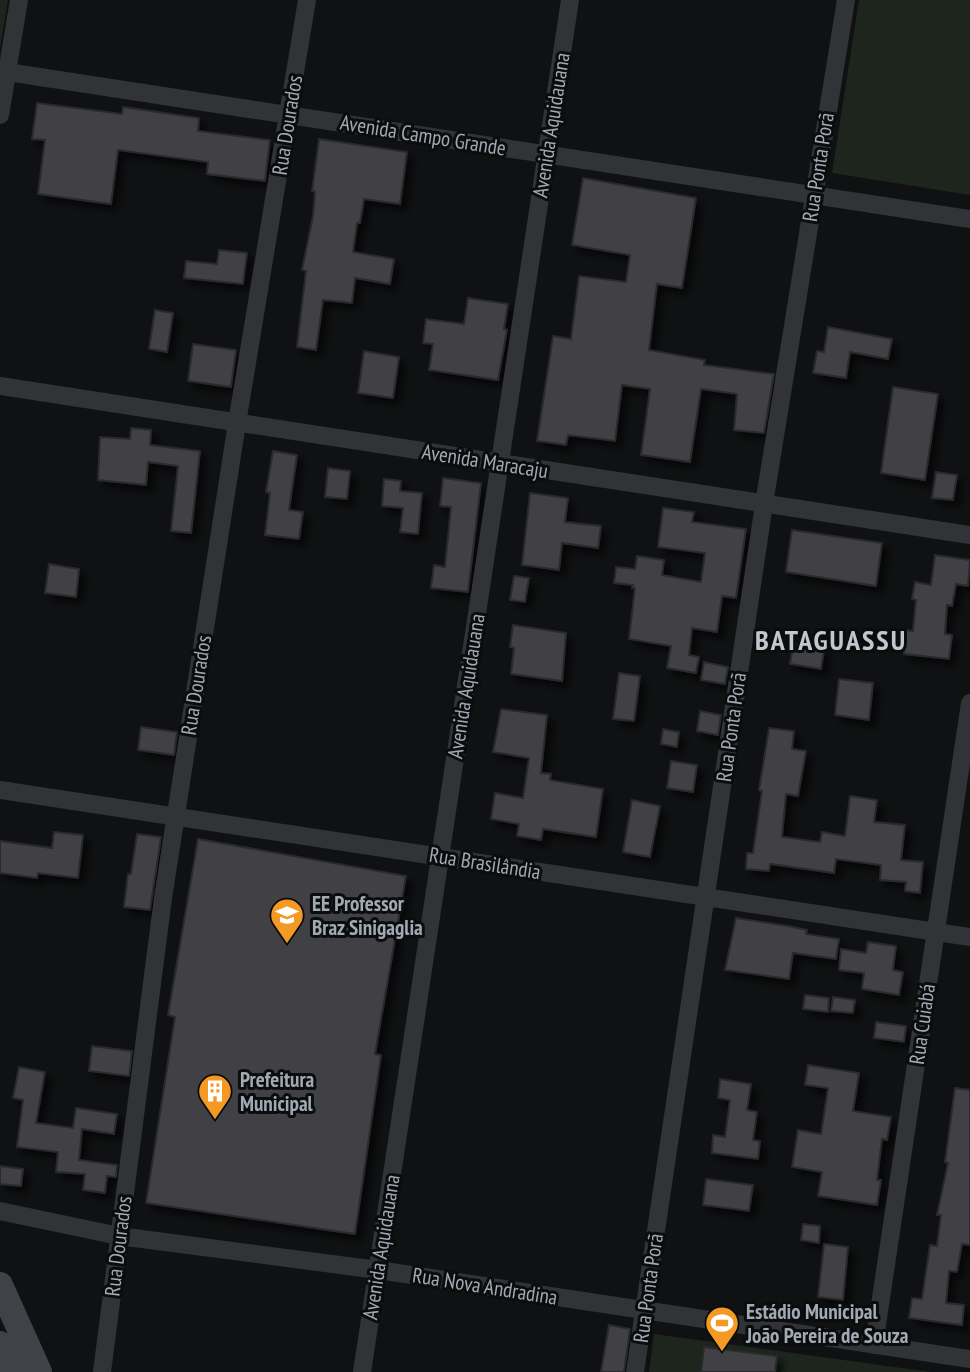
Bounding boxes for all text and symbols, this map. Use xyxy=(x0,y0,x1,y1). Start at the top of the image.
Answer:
street label: Avenida Aquidauana xyxy=(526,51,576,199)
street label: Rua Dourados xyxy=(266,73,308,177)
street label: Avenida Campo Grande xyxy=(338,109,508,161)
street label: Rua Ponta Porã xyxy=(796,111,840,223)
street label: Avenida Maracaju xyxy=(420,438,550,484)
street label: Avenida Aquidauana xyxy=(441,612,491,760)
district label: BATAGUASSU xyxy=(755,621,907,658)
street label: Rua Dourados xyxy=(175,633,217,737)
street label: Rua Ponta Porã xyxy=(710,671,752,783)
street label: Rua Brasilândia xyxy=(427,841,543,885)
place label: EE Professor Braz Sinigaglia xyxy=(312,890,423,941)
school or university icon: EE Professor Braz Sinigaglia xyxy=(268,896,306,945)
street label: Rua Cuiabá xyxy=(903,982,941,1066)
place label: Prefeitura Municipal xyxy=(240,1066,315,1117)
building icon: Prefeitura Municipal xyxy=(196,1072,234,1121)
street label: Avenida Aquidauana xyxy=(356,1173,406,1321)
street label: Rua Dourados xyxy=(98,1194,138,1298)
street label: Rua Ponta Porã xyxy=(627,1232,669,1344)
street label: Rua Nova Andradina xyxy=(411,1261,559,1311)
place label: Estádio Municipal João Pereira de Souza xyxy=(745,1298,909,1349)
sports icon: Estádio Municipal João Pereira de Souza xyxy=(703,1304,741,1353)

